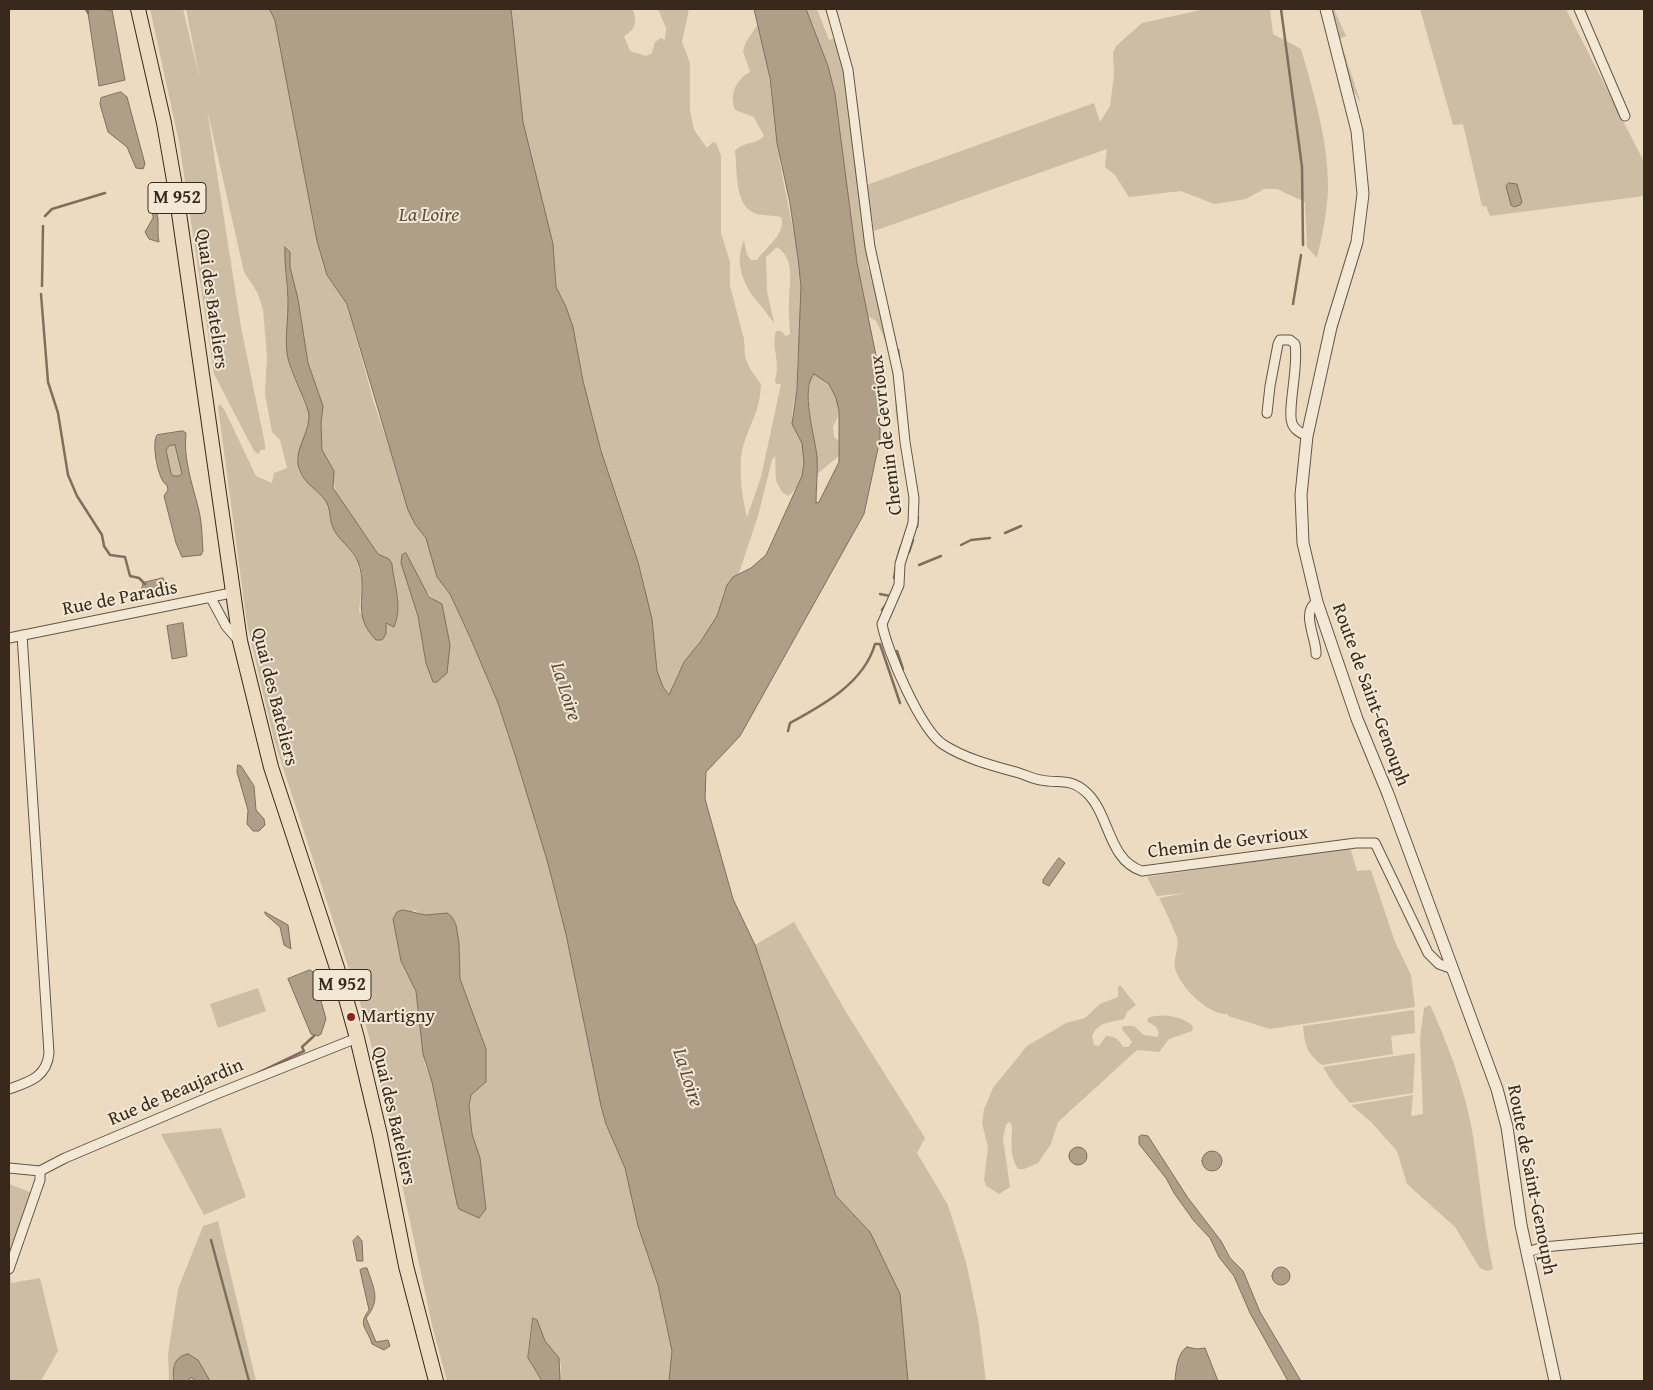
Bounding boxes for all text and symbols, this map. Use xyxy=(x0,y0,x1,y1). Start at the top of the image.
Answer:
road number: M 952 xyxy=(148,182,206,214)
water label: La Loire xyxy=(399,204,459,228)
street label: Quai des Bateliers xyxy=(190,227,232,371)
street label: Chemin de Gevrioux xyxy=(866,354,908,516)
street label: Rue de Paradis xyxy=(61,577,179,621)
street label: Route de Saint-Genouph xyxy=(1326,600,1414,790)
street label: Quai des Bateliers xyxy=(246,626,302,768)
water label: La Loire xyxy=(544,660,586,724)
street label: Chemin de Gevrioux xyxy=(1147,822,1309,864)
road number: M 952 xyxy=(313,970,371,1000)
place label: Martigny xyxy=(361,1006,435,1028)
marker: Martigny xyxy=(345,1011,357,1023)
street label: Quai des Bateliers xyxy=(366,1045,420,1187)
water label: La Loire xyxy=(666,1046,708,1110)
street label: Rue de Beaujardin xyxy=(105,1054,247,1132)
street label: Route de Saint-Genouph xyxy=(1501,1083,1561,1277)

